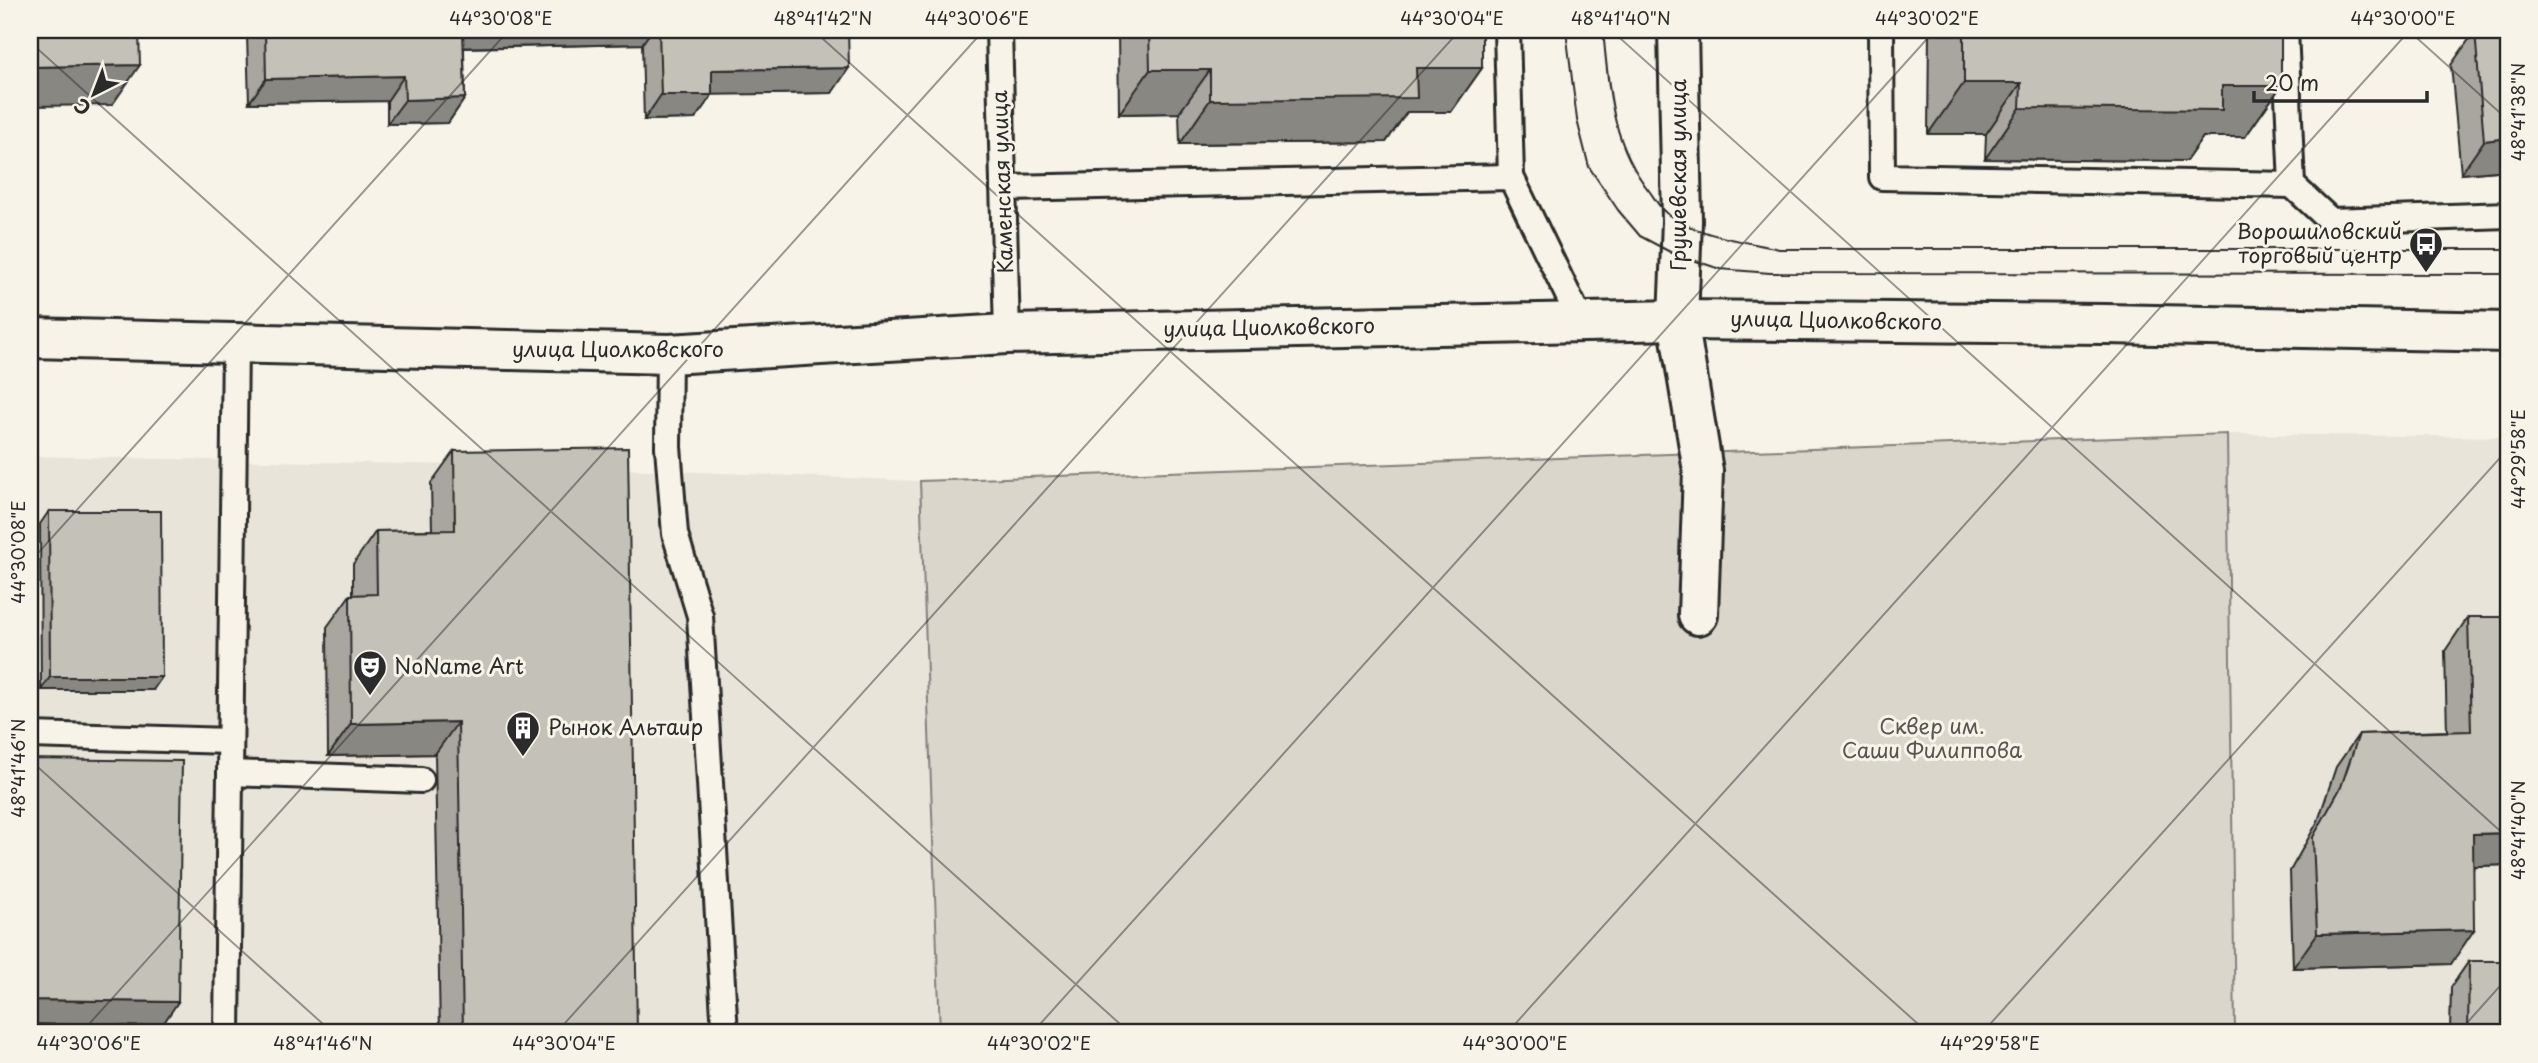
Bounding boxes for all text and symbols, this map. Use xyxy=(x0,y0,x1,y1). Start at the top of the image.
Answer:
text: 44°30'08"E xyxy=(449,4,553,31)
text: 48°41'42"N xyxy=(774,4,872,31)
text: 44°30'06"E xyxy=(925,4,1029,31)
text: 44°30'04"E xyxy=(1400,4,1504,31)
text: 48°41'40"N xyxy=(1571,4,1671,31)
text: 44°30'02"E xyxy=(1875,4,1979,31)
text: 44°30'00"E xyxy=(2351,4,2455,31)
north arrow xyxy=(60,60,130,130)
scale bar xyxy=(2254,60,2428,104)
text: 48°41'38"N xyxy=(2504,63,2531,161)
text: 20 m xyxy=(2265,66,2319,98)
street label: Грушевская улица xyxy=(1661,78,1693,271)
street label: Каменская улица xyxy=(982,89,1020,274)
text: С xyxy=(67,92,97,123)
place label: Ворошиловский торговый центр xyxy=(2236,214,2402,270)
bus stop icon: Ворошиловский торговый центр xyxy=(2407,225,2445,274)
street label: улица Циолковского xyxy=(1730,301,1942,337)
street label: улица Циолковского xyxy=(1163,308,1375,344)
street label: улица Циолковского xyxy=(512,332,724,364)
text: 44°29'58"E xyxy=(2504,409,2531,509)
text: 44°30'08"E xyxy=(4,500,31,604)
theatre icon: NoName Art xyxy=(351,648,389,697)
place label: NoName Art xyxy=(394,649,524,681)
building icon: Рынок Альтаир xyxy=(504,709,542,758)
park label: Сквер им. Саши Филиппова xyxy=(1842,709,2022,765)
place label: Рынок Альтаир xyxy=(548,710,703,742)
text: 48°41'46"N xyxy=(4,718,31,818)
text: 48°41'40"N xyxy=(2504,780,2531,880)
text: 44°30'06"E xyxy=(37,1029,141,1056)
text: 48°41'46"N xyxy=(273,1029,373,1056)
text: 44°30'04"E xyxy=(512,1029,616,1056)
text: 44°30'02"E xyxy=(987,1029,1091,1056)
text: 44°30'00"E xyxy=(1463,1029,1567,1056)
text: 44°29'58"E xyxy=(1940,1029,2040,1056)

